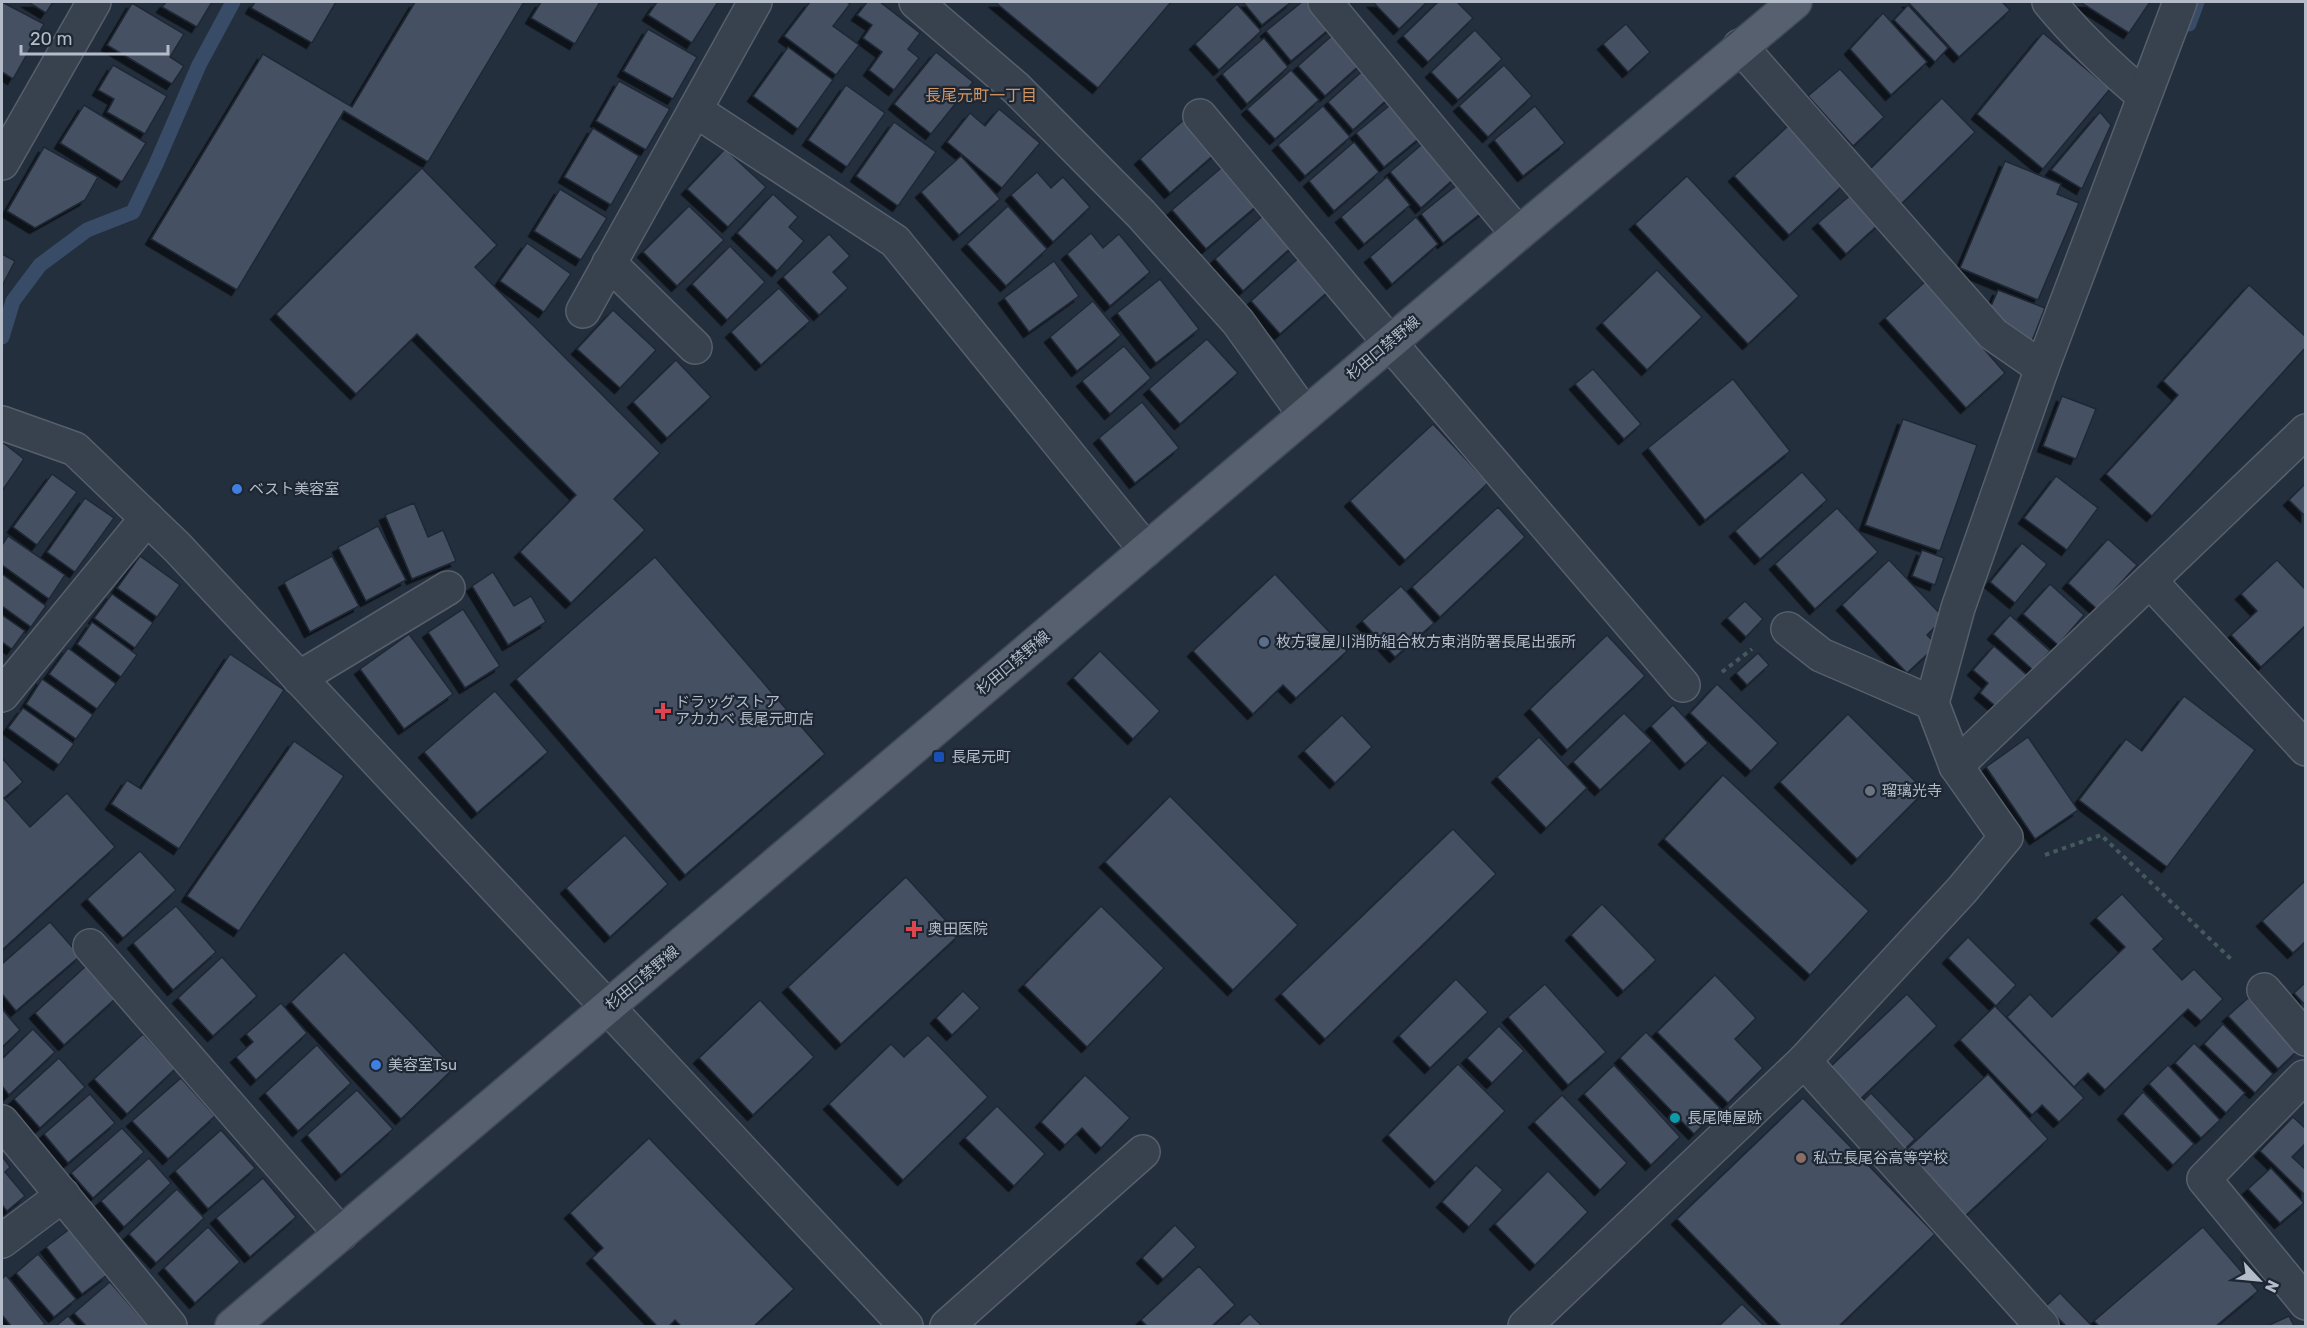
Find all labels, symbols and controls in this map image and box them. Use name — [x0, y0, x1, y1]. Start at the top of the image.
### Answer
scale bar — [21, 18, 168, 56]
text: 20 m — [30, 28, 72, 50]
district label: 長尾元町一丁目 — [925, 86, 1037, 105]
street label: 杉田口禁野線 — [1343, 312, 1423, 384]
place label: ベスト美容室 — [249, 480, 339, 498]
marker: ベスト美容室 — [230, 482, 244, 496]
street label: 杉田口禁野線 — [973, 627, 1053, 699]
place label: 枚方寝屋川消防組合枚方東消防署長尾出張所 — [1276, 633, 1576, 651]
marker: 枚方寝屋川消防組合枚方東消防署長尾出張所 — [1257, 635, 1271, 649]
place label: ドラッグストア アカカベ 長尾元町店 — [675, 693, 814, 728]
marker: ドラッグストア アカカベ 長尾元町店 — [656, 704, 670, 718]
place label: 長尾元町 — [951, 748, 1011, 766]
marker: 長尾元町 — [932, 750, 946, 764]
place label: 瑠璃光寺 — [1882, 782, 1942, 800]
marker: 瑠璃光寺 — [1863, 784, 1877, 798]
marker: 奥田医院 — [905, 920, 923, 938]
place label: 奥田医院 — [928, 920, 988, 938]
street label: 杉田口禁野線 — [602, 942, 682, 1014]
place label: 美容室Tsu — [388, 1056, 457, 1074]
marker: 美容室Tsu — [369, 1058, 383, 1072]
place label: 長尾陣屋跡 — [1687, 1109, 1762, 1127]
marker: 長尾陣屋跡 — [1668, 1111, 1682, 1125]
place label: 私立長尾谷高等学校 — [1813, 1149, 1948, 1167]
marker: 私立長尾谷高等学校 — [1794, 1151, 1808, 1165]
north arrow — [2229, 1250, 2289, 1310]
text: N — [2261, 1277, 2283, 1296]

